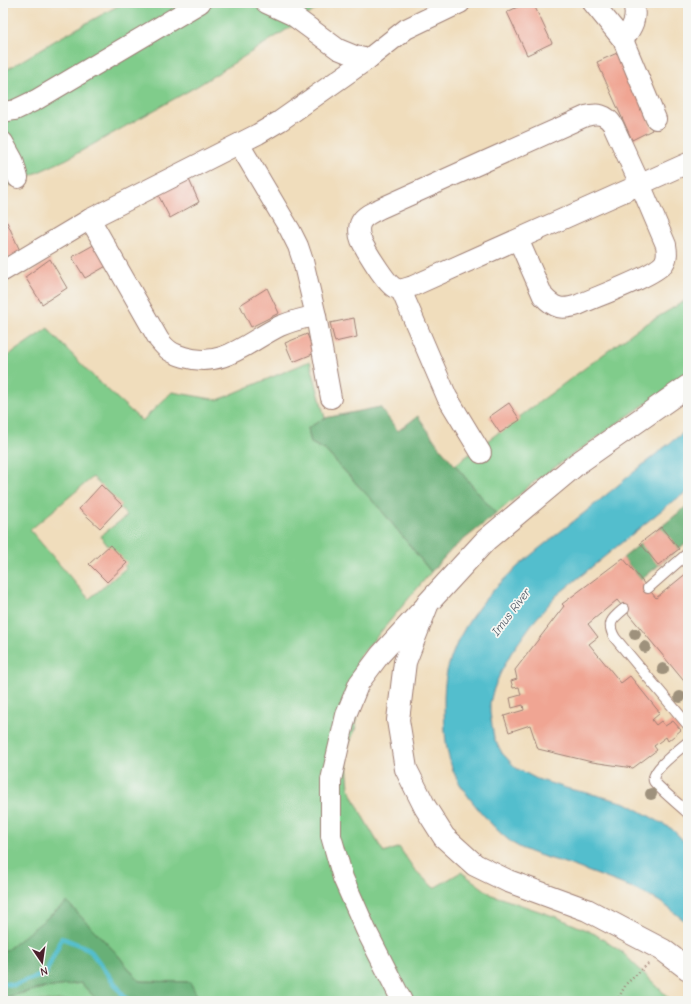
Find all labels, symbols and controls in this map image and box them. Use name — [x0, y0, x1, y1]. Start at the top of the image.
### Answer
water label: Imus River — [488, 585, 534, 639]
north arrow — [22, 942, 62, 982]
text: N — [39, 964, 49, 978]

